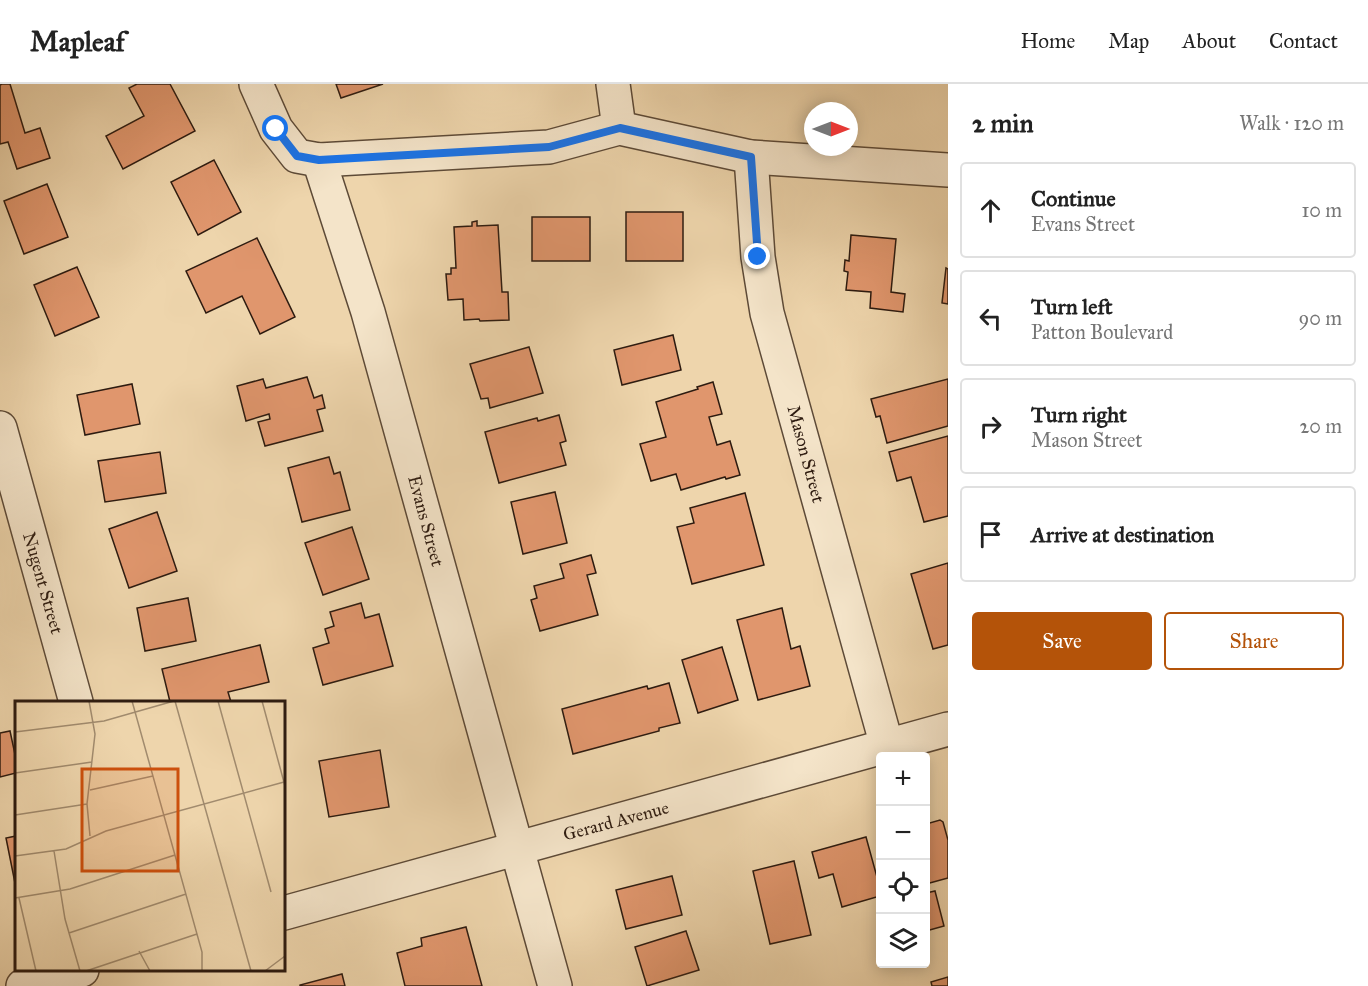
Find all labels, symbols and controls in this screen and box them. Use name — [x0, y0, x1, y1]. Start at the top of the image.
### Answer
text: Mapleaf — [30, 24, 125, 59]
text: Home — [1020, 28, 1075, 54]
text: Map — [1108, 28, 1149, 54]
text: About — [1182, 28, 1236, 54]
text: Contact — [1269, 28, 1338, 54]
north arrow — [804, 102, 858, 156]
text: 2 min — [972, 107, 1033, 139]
text: Walk · 120 m — [1239, 111, 1344, 135]
route start — [262, 115, 288, 141]
text: Continue — [1031, 185, 1116, 212]
icon: ahead — [974, 194, 1007, 227]
text: 10 m — [1301, 198, 1342, 222]
text: Evans Street — [1031, 212, 1135, 236]
route end — [744, 243, 770, 269]
text: Turn left — [1031, 293, 1113, 320]
icon: left — [974, 302, 1007, 335]
text: 90 m — [1299, 306, 1342, 330]
text: Patton Boulevard — [1031, 320, 1173, 344]
text: Turn right — [1031, 401, 1127, 428]
street label: Mason Street — [782, 403, 830, 506]
icon: right — [974, 410, 1007, 443]
text: 20 m — [1299, 414, 1342, 438]
text: Mason Street — [1031, 428, 1142, 452]
street label: Evans Street — [403, 473, 449, 570]
icon: arrive — [974, 518, 1007, 551]
text: Arrive at destination — [1031, 521, 1214, 548]
street label: Nugent Street — [17, 529, 68, 637]
button: Save — [972, 612, 1152, 670]
button: Share — [1164, 612, 1344, 670]
inset map — [15, 701, 285, 971]
map controls — [876, 752, 930, 968]
button: + — [876, 752, 930, 806]
street label: Gerard Avenue — [561, 796, 671, 846]
button: − — [876, 806, 930, 860]
button: locate — [876, 860, 930, 914]
button: layers — [876, 914, 930, 968]

